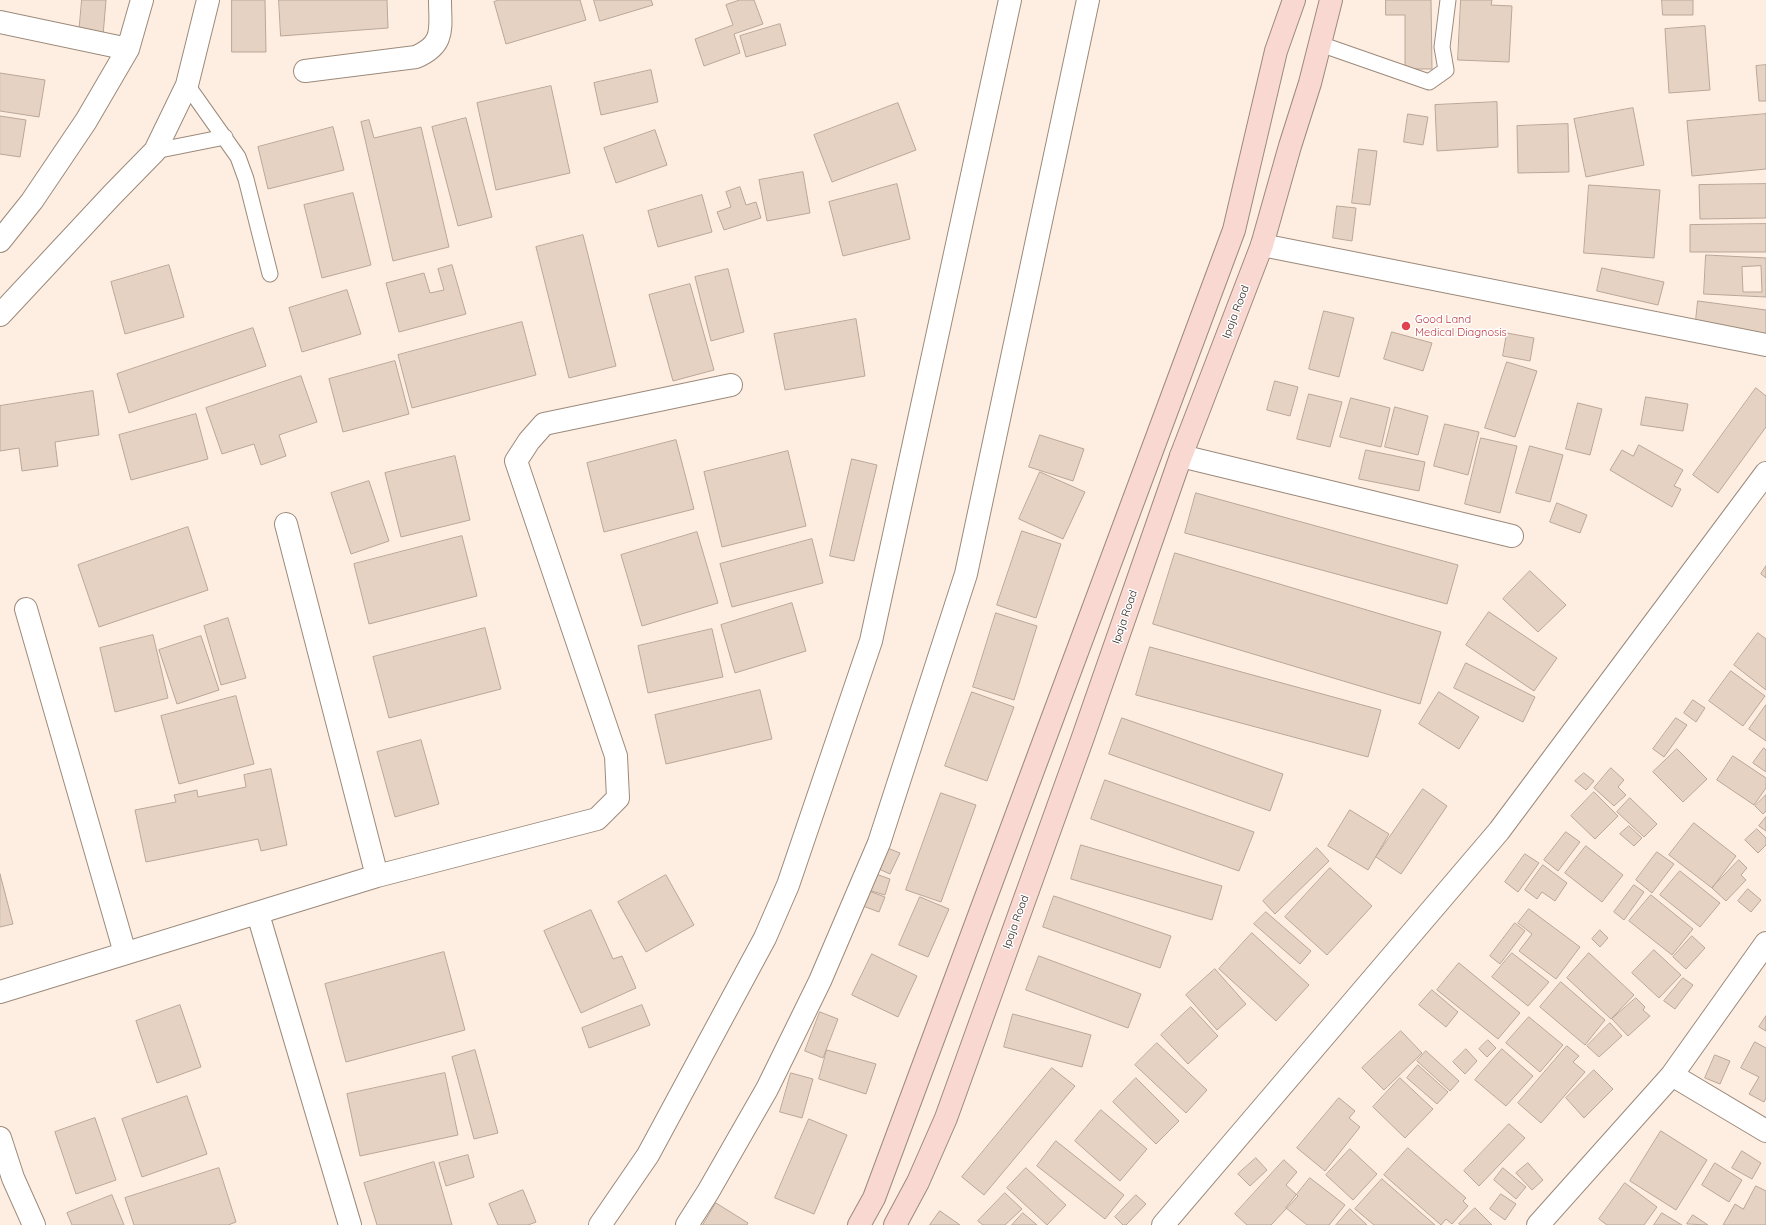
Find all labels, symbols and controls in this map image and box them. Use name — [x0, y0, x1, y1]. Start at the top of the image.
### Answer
street label: Ipaja Road — [1220, 283, 1252, 341]
place label: Good Land Medical Diagnosis — [1415, 313, 1507, 339]
marker: Good Land Medical Diagnosis — [1400, 320, 1412, 332]
street label: Ipaja Road — [1110, 588, 1140, 646]
street label: Ipaja Road — [1000, 893, 1032, 951]

